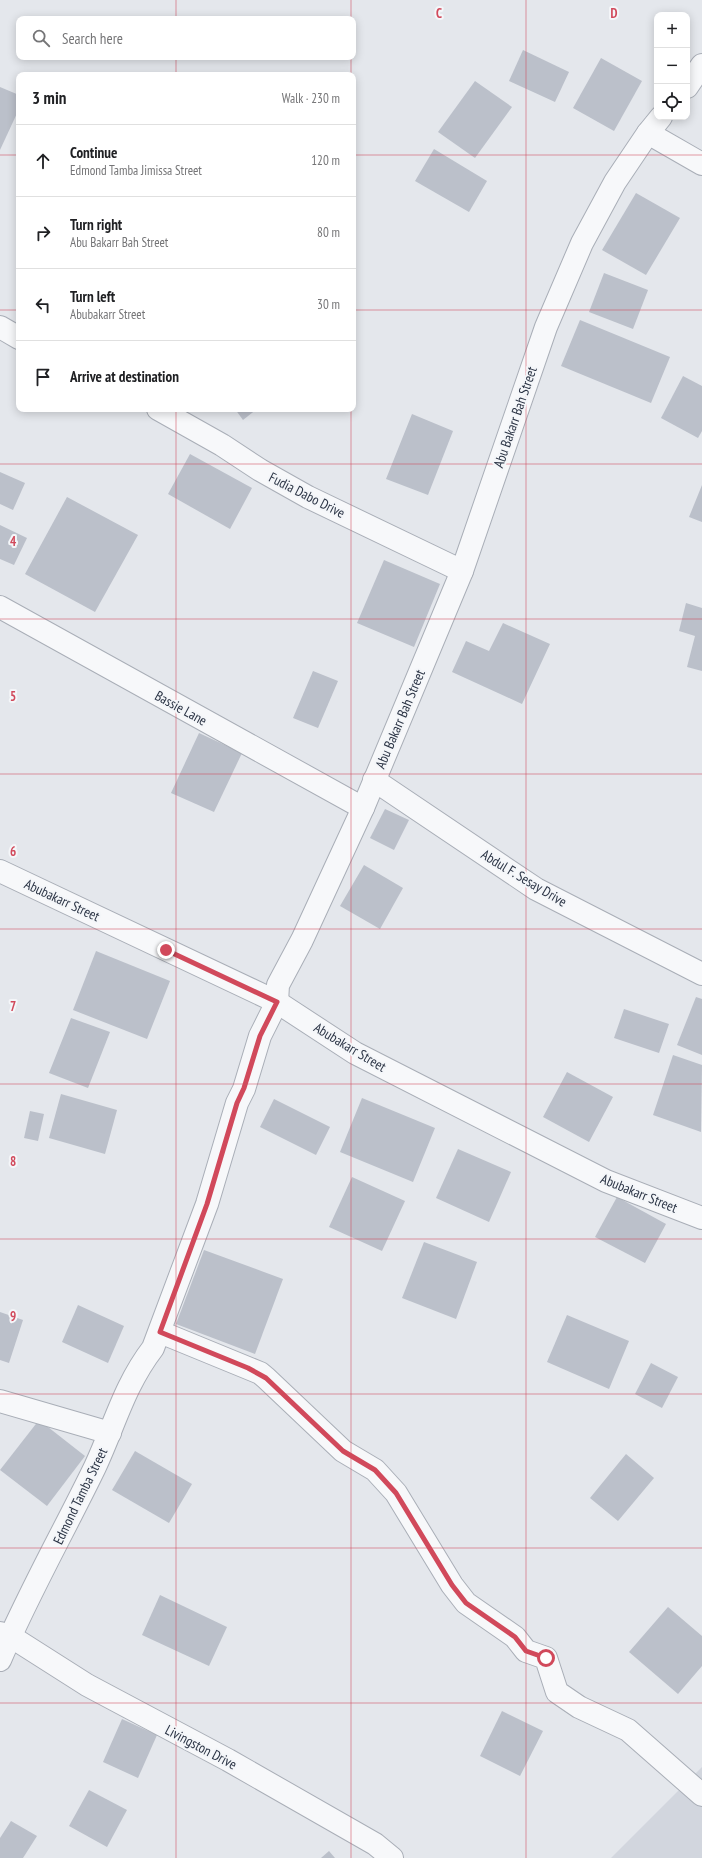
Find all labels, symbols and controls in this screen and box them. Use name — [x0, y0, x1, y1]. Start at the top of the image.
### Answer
text: C — [436, 5, 442, 22]
text: D — [611, 5, 618, 22]
map controls — [654, 12, 690, 120]
button: + — [654, 12, 690, 48]
search box — [16, 16, 356, 60]
icon: search — [30, 27, 52, 49]
text: Search here — [62, 29, 123, 48]
button: − — [654, 48, 690, 84]
button: locate — [654, 84, 690, 120]
text: 3 min — [32, 87, 66, 109]
text: Walk · 230 m — [282, 90, 340, 107]
text: Continue — [70, 143, 117, 162]
icon: ahead — [32, 150, 54, 172]
text: 120 m — [311, 152, 340, 169]
text: Edmond Tamba Jimissa Street — [70, 162, 202, 179]
text: Turn right — [70, 215, 122, 234]
icon: right — [32, 222, 54, 244]
text: 80 m — [317, 224, 340, 241]
text: Abu Bakarr Bah Street — [70, 234, 168, 251]
text: Turn left — [70, 287, 115, 306]
icon: left — [32, 294, 54, 316]
text: 30 m — [317, 296, 340, 313]
text: Abubakarr Street — [70, 306, 145, 323]
street label: Abu Bakarr Bah Street — [489, 364, 541, 470]
icon: arrive — [32, 366, 54, 388]
text: Arrive at destination — [70, 367, 179, 386]
street label: Fudia Dabo Drive — [266, 468, 348, 522]
text: 4 — [10, 533, 17, 550]
street label: Abu Bakarr Bah Street — [371, 667, 429, 771]
street label: Bassie Lane — [152, 686, 210, 730]
text: 5 — [10, 688, 16, 705]
text: 6 — [10, 843, 16, 860]
street label: Abdul F. Sesay Drive — [478, 845, 570, 911]
street label: Abubakarr Street — [21, 875, 103, 925]
route end — [157, 941, 175, 959]
text: 7 — [10, 998, 16, 1015]
street label: Abubakarr Street — [311, 1018, 390, 1076]
text: 8 — [10, 1153, 16, 1170]
street label: Abubakarr Street — [598, 1169, 680, 1217]
text: 9 — [10, 1308, 16, 1325]
street label: Edmond Tamba Street — [49, 1445, 111, 1547]
route start — [537, 1649, 555, 1667]
street label: Livingston Drive — [162, 1721, 240, 1773]

